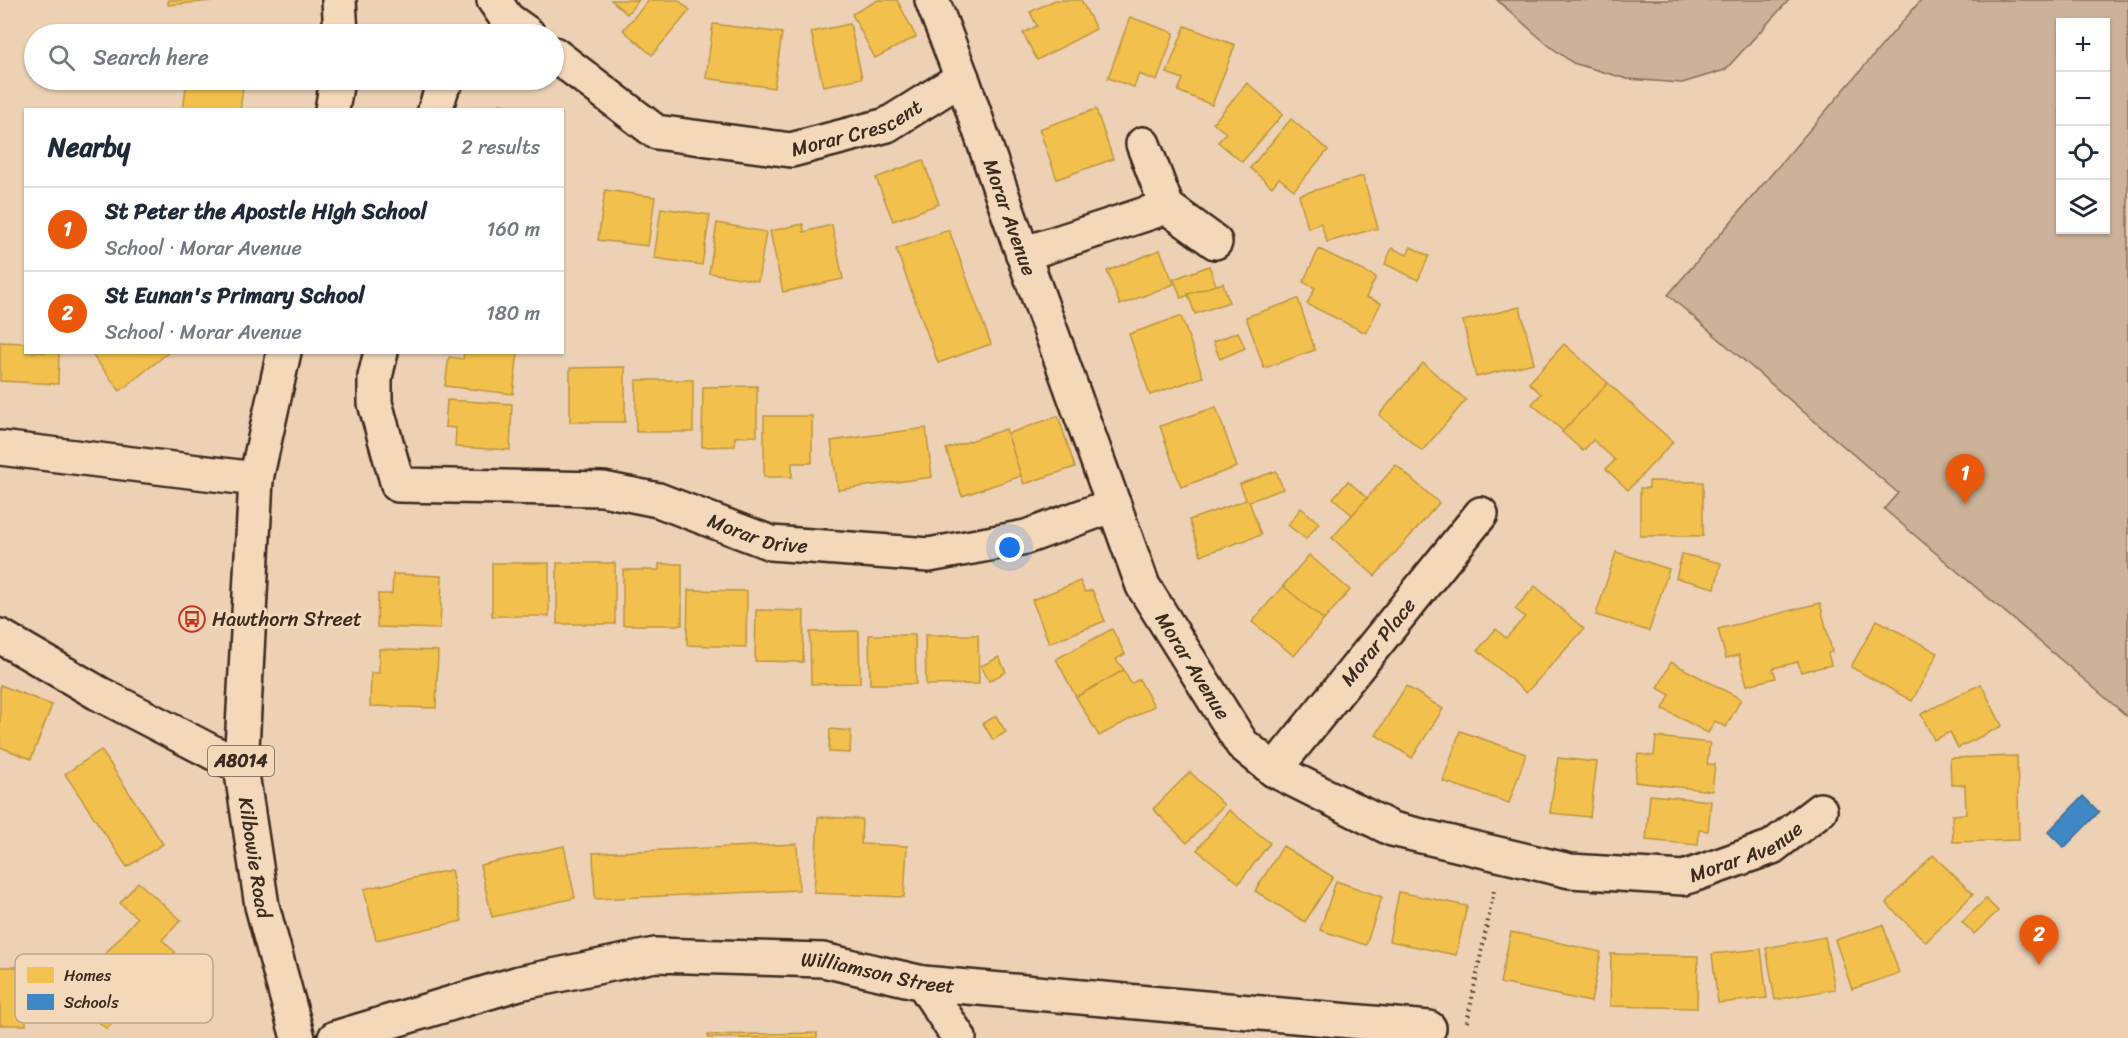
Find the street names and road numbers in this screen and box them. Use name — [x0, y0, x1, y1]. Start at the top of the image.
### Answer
street label: Morar Crescent — [787, 89, 930, 167]
street label: Morar Avenue — [973, 154, 1047, 281]
street label: Morar Drive — [702, 503, 809, 563]
street label: Morar Place — [1331, 590, 1425, 694]
street label: Morar Avenue — [1146, 605, 1240, 727]
road number: A8014 — [208, 746, 274, 776]
street label: Kilbowie Road — [228, 795, 282, 924]
street label: Morar Avenue — [1684, 812, 1811, 892]
street label: Williamson Street — [800, 942, 956, 1003]

